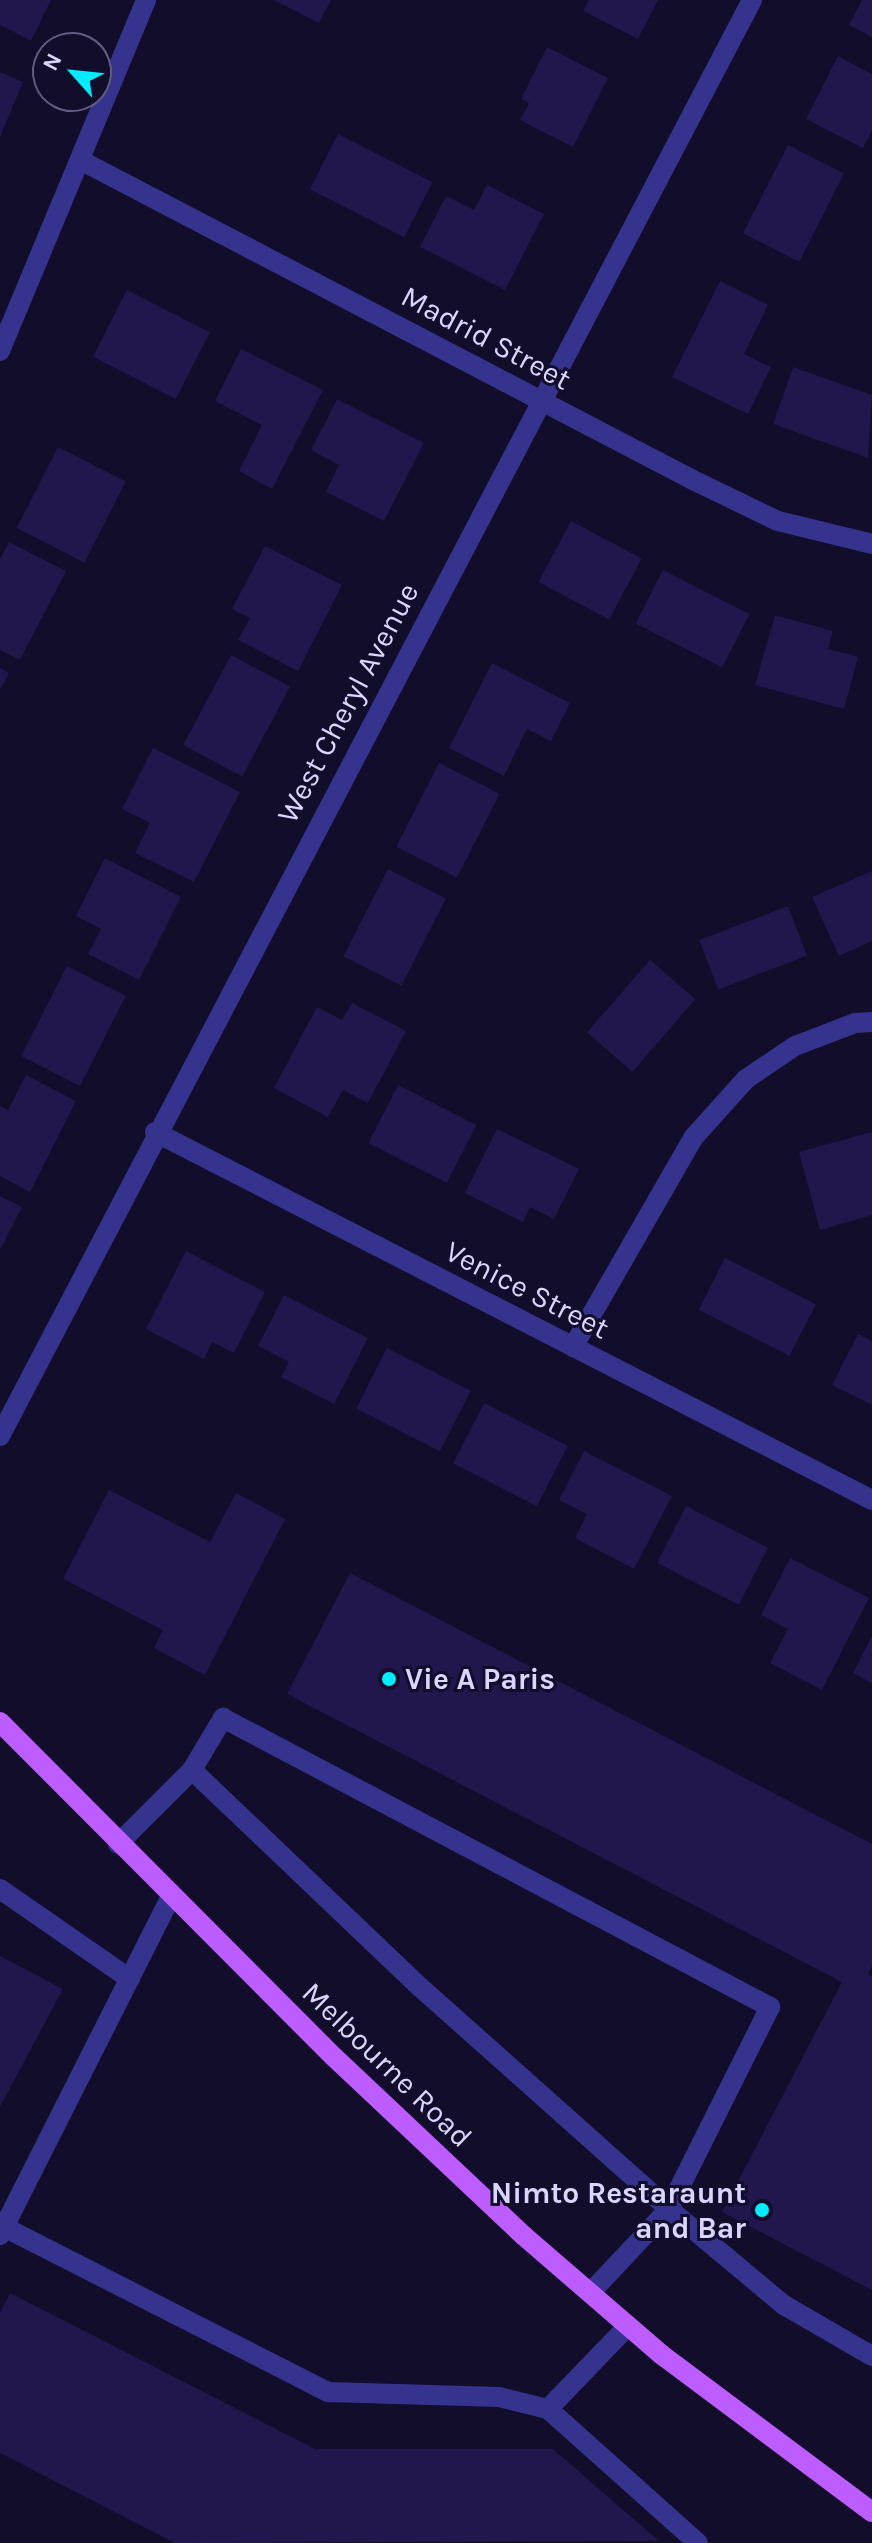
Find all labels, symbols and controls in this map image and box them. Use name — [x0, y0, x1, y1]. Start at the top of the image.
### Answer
north arrow — [32, 32, 112, 112]
text: N — [37, 49, 68, 75]
street label: Madrid Street — [395, 278, 577, 398]
street label: West Cheryl Avenue — [270, 577, 426, 829]
street label: Venice Street — [439, 1233, 615, 1347]
place label: Vie A Paris — [405, 1661, 555, 1697]
marker: Vie A Paris — [380, 1670, 398, 1688]
street label: Melbourne Road — [295, 1975, 479, 2155]
place label: Nimto Restaraunt and Bar — [491, 2175, 746, 2246]
marker: Nimto Restaraunt and Bar — [753, 2201, 771, 2219]

